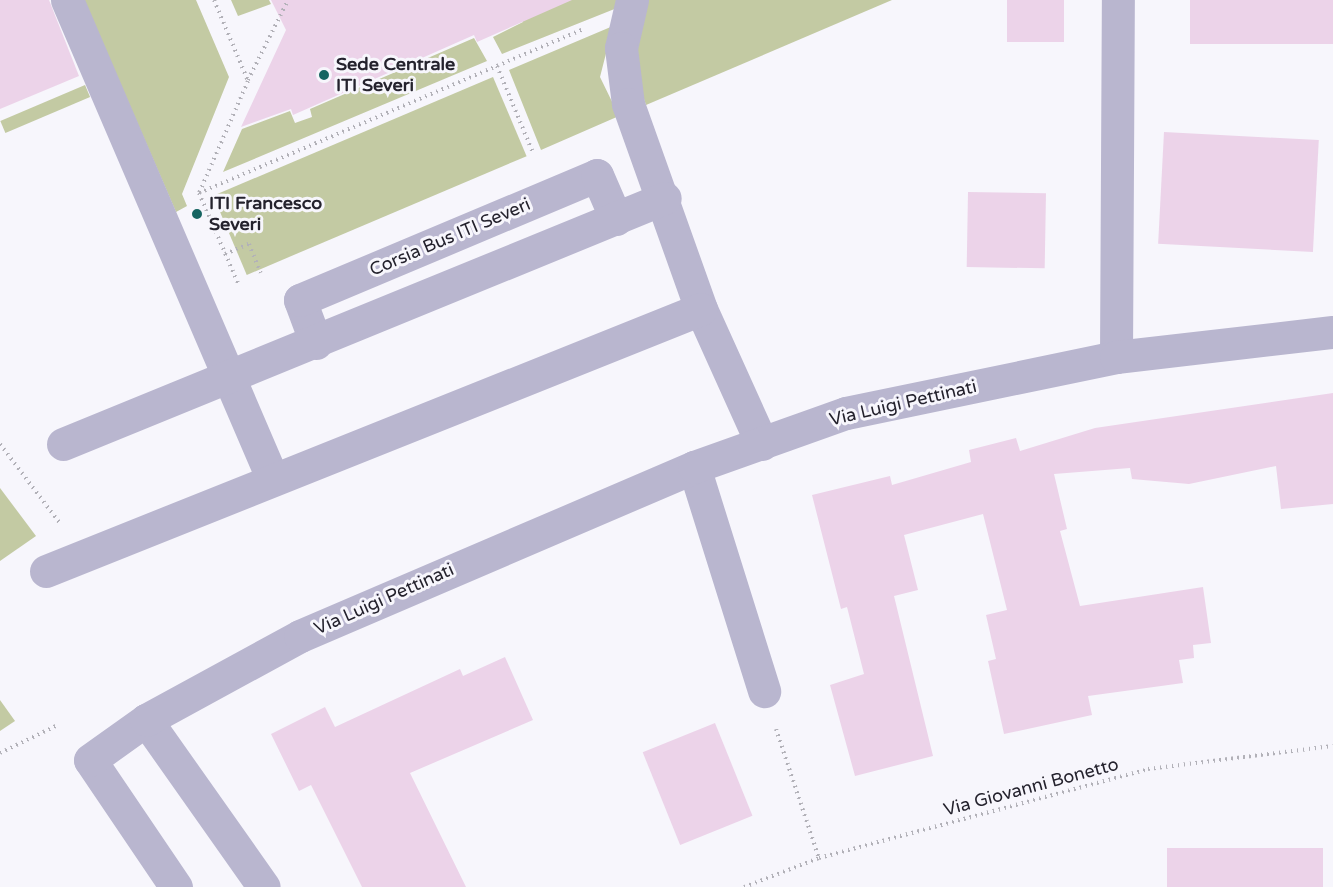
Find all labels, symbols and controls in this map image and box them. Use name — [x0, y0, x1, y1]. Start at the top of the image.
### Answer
place label: Sede Centrale ITI Severi — [336, 54, 455, 97]
marker: Sede Centrale ITI Severi — [317, 68, 331, 82]
place label: ITI Francesco Severi — [209, 193, 322, 236]
street label: Corsia Bus ITI Severi — [366, 193, 534, 281]
marker: ITI Francesco Severi — [190, 207, 204, 221]
street label: Via Luigi Pettinati — [827, 376, 979, 430]
street label: Via Luigi Pettinati — [311, 559, 457, 639]
street label: Via Giovanni Bonetto — [941, 753, 1121, 821]

